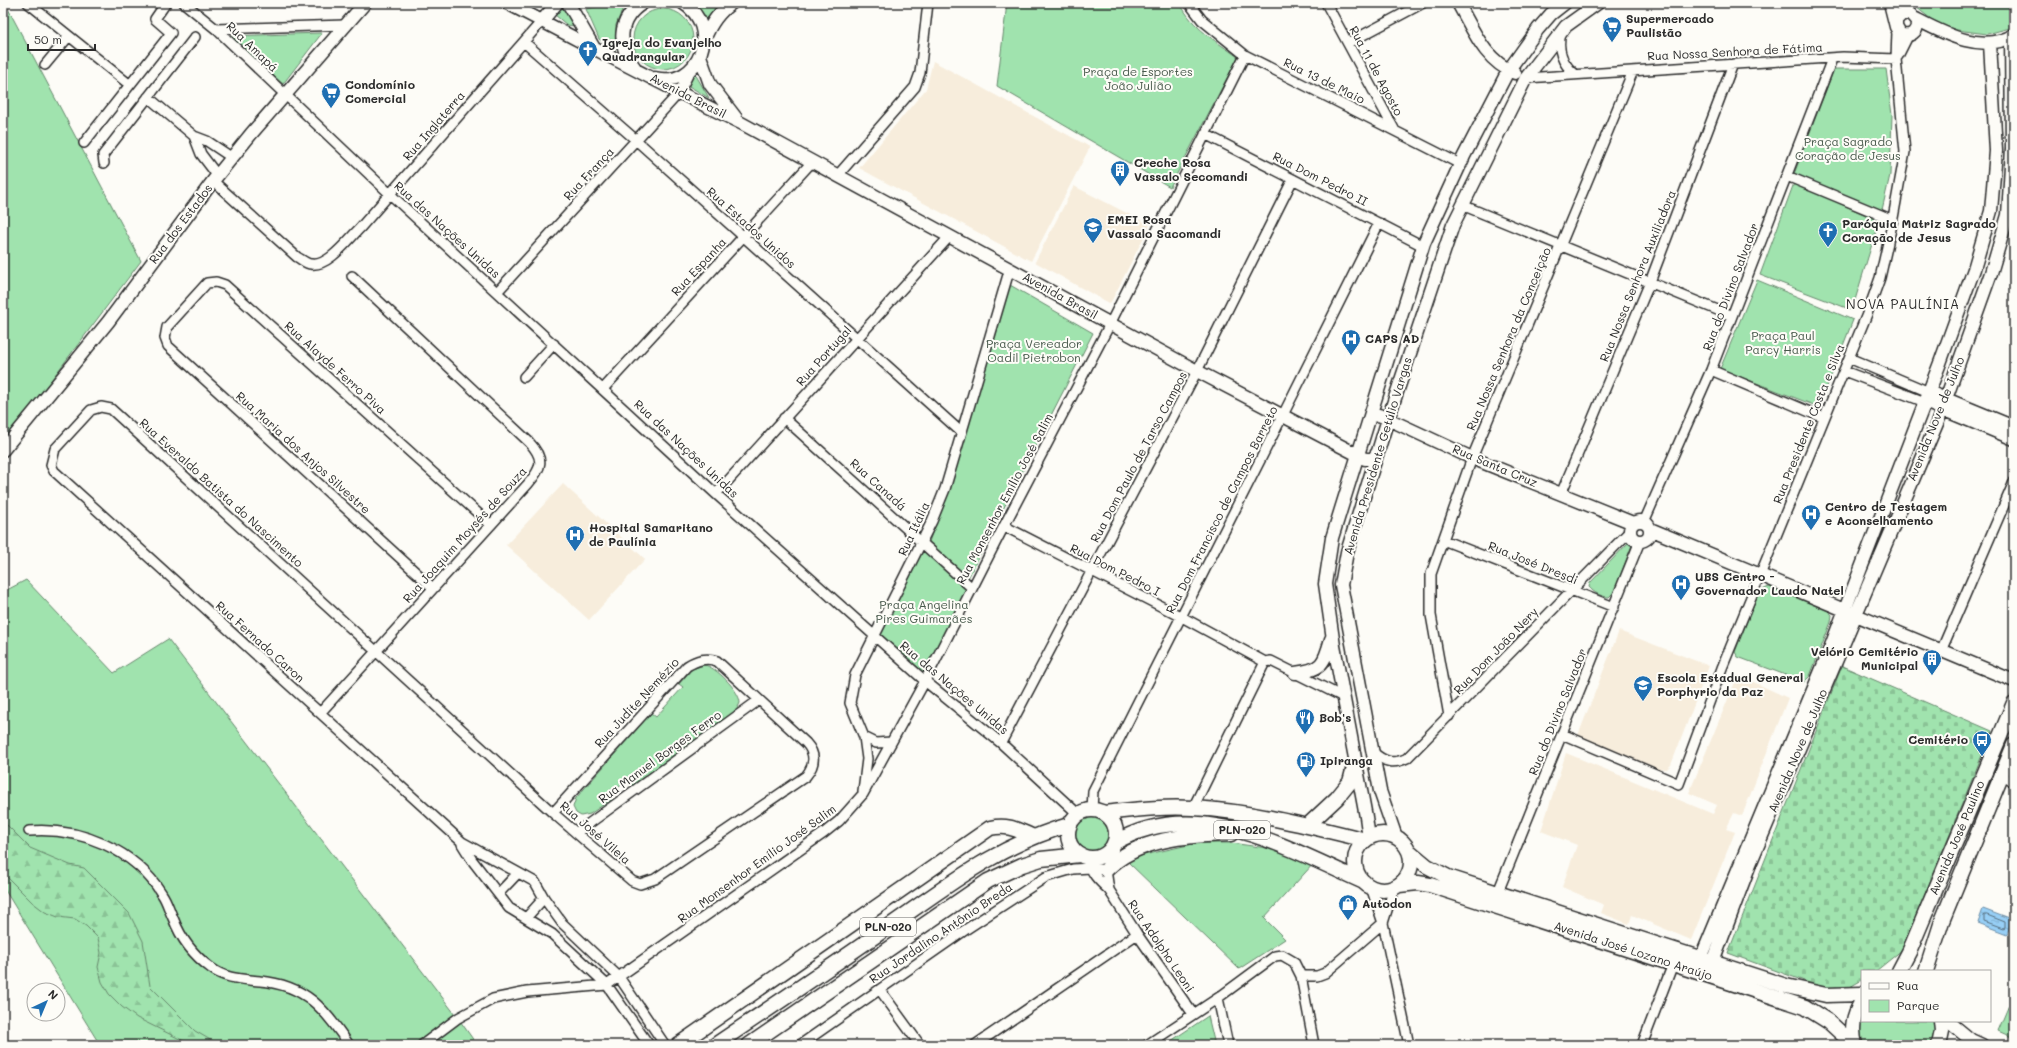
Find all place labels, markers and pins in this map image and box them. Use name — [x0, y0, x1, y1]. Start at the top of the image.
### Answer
place label: Supermercado Paulistão — [1626, 10, 1714, 40]
supermarket icon: Supermercado Paulistão — [1601, 15, 1623, 43]
place label: Igreja do Evanjelho Quadrangular — [602, 34, 722, 64]
church icon: Igreja do Evanjelho Quadrangular — [577, 39, 599, 67]
place label: Condomínio Comercial — [345, 76, 415, 106]
supermarket icon: Condomínio Comercial — [320, 81, 342, 109]
place label: Creche Rosa Vassalo Secomandi — [1134, 154, 1248, 184]
building icon: Creche Rosa Vassalo Secomandi — [1109, 159, 1131, 187]
place label: EMEI Rosa Vassalo Sacomandi — [1107, 211, 1221, 241]
place label: Paróquia Matriz Sagrado Coração de Jesus — [1842, 215, 1996, 245]
school or university icon: EMEI Rosa Vassalo Sacomandi — [1082, 216, 1104, 244]
church icon: Paróquia Matriz Sagrado Coração de Jesus — [1817, 220, 1839, 248]
hospital icon: CAPS AD — [1340, 328, 1362, 356]
place label: CAPS AD — [1365, 330, 1419, 346]
place label: Centro de Testagem e Aconselhamento — [1825, 498, 1947, 528]
hospital icon: Centro de Testagem e Aconselhamento — [1800, 503, 1822, 531]
place label: Hospital Samaritano de Paulínia — [589, 519, 713, 549]
hospital icon: Hospital Samaritano de Paulínia — [564, 524, 586, 552]
place label: UBS Centro - Governador Laudo Natel — [1695, 568, 1844, 598]
hospital icon: UBS Centro - Governador Laudo Natel — [1670, 573, 1692, 601]
place label: Velório Cemitério Municipal — [1811, 643, 1918, 673]
building icon: Velório Cemitério Municipal — [1921, 648, 1943, 676]
place label: Escola Estadual General Porphyrio da Paz — [1657, 669, 1803, 699]
school or university icon: Escola Estadual General Porphyrio da Paz — [1632, 674, 1654, 702]
restaurant icon: Bob's — [1294, 707, 1316, 735]
place label: Bob's — [1319, 709, 1351, 725]
bus stop icon: Cemitério — [1971, 729, 1993, 757]
place label: Cemitério — [1908, 731, 1968, 747]
fuel station icon: Ipiranga — [1295, 750, 1317, 778]
place label: Ipiranga — [1320, 752, 1373, 768]
shop icon: Autodon — [1337, 893, 1359, 921]
place label: Autodon — [1362, 895, 1412, 911]

